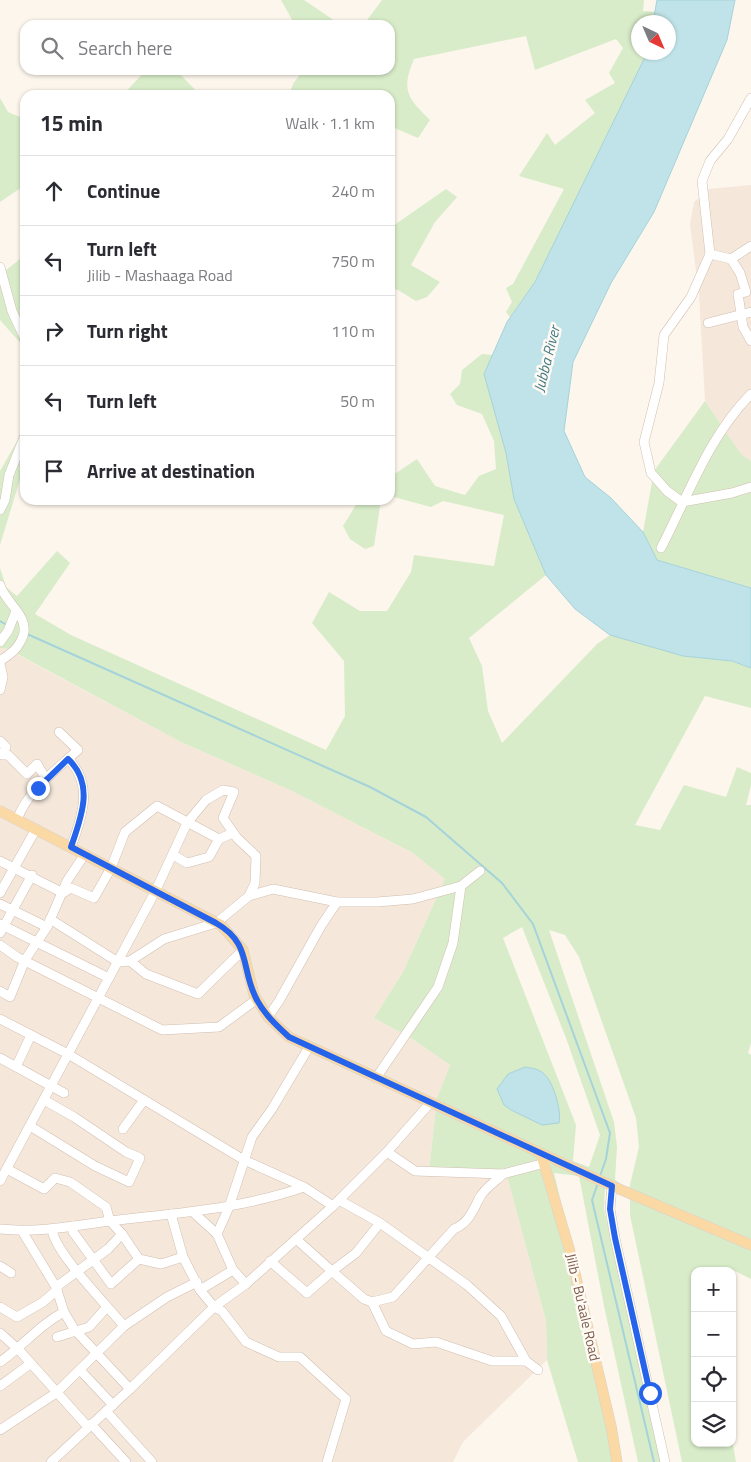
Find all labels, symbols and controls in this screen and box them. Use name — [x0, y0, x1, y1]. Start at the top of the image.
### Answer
north arrow — [631, 15, 676, 60]
search box — [20, 20, 395, 75]
text: Search here — [78, 33, 172, 62]
icon: search — [38, 34, 66, 62]
text: 15 min — [40, 107, 103, 139]
text: Walk · 1.1 km — [285, 111, 375, 135]
text: Continue — [87, 176, 160, 205]
icon: ahead — [40, 177, 68, 205]
text: 240 m — [331, 179, 375, 203]
text: Turn left — [87, 234, 157, 263]
icon: left — [40, 247, 68, 275]
text: 750 m — [331, 249, 375, 273]
text: Jilib - Mashaaga Road — [87, 263, 233, 287]
text: Turn right — [87, 316, 168, 345]
icon: right — [40, 317, 68, 345]
text: 110 m — [331, 319, 375, 343]
water label: Jubba River — [527, 321, 566, 394]
text: Turn left — [87, 386, 157, 415]
icon: left — [40, 387, 68, 415]
text: 50 m — [340, 389, 375, 413]
text: Arrive at destination — [87, 456, 255, 485]
icon: arrive — [40, 457, 68, 485]
route end — [27, 777, 50, 800]
street label: Jilib - Bu'aale Road — [561, 1251, 606, 1363]
map controls — [691, 1267, 736, 1447]
button: + — [691, 1267, 736, 1312]
button: − — [691, 1312, 736, 1357]
button: locate — [691, 1357, 736, 1402]
route start — [639, 1382, 662, 1405]
button: layers — [691, 1402, 736, 1447]

